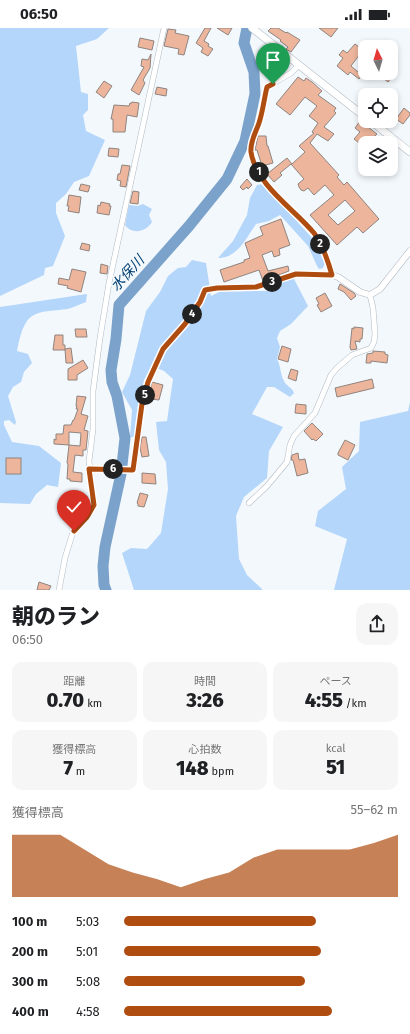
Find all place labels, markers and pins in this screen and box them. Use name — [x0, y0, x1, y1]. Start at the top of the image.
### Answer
pin — [256, 43, 290, 84]
pin: 1 — [249, 162, 269, 182]
pin: 2 — [310, 234, 330, 254]
pin: 3 — [262, 272, 282, 292]
pin: 4 — [182, 304, 202, 324]
pin: 5 — [135, 385, 155, 405]
pin: 6 — [103, 459, 123, 479]
pin — [57, 490, 91, 531]

